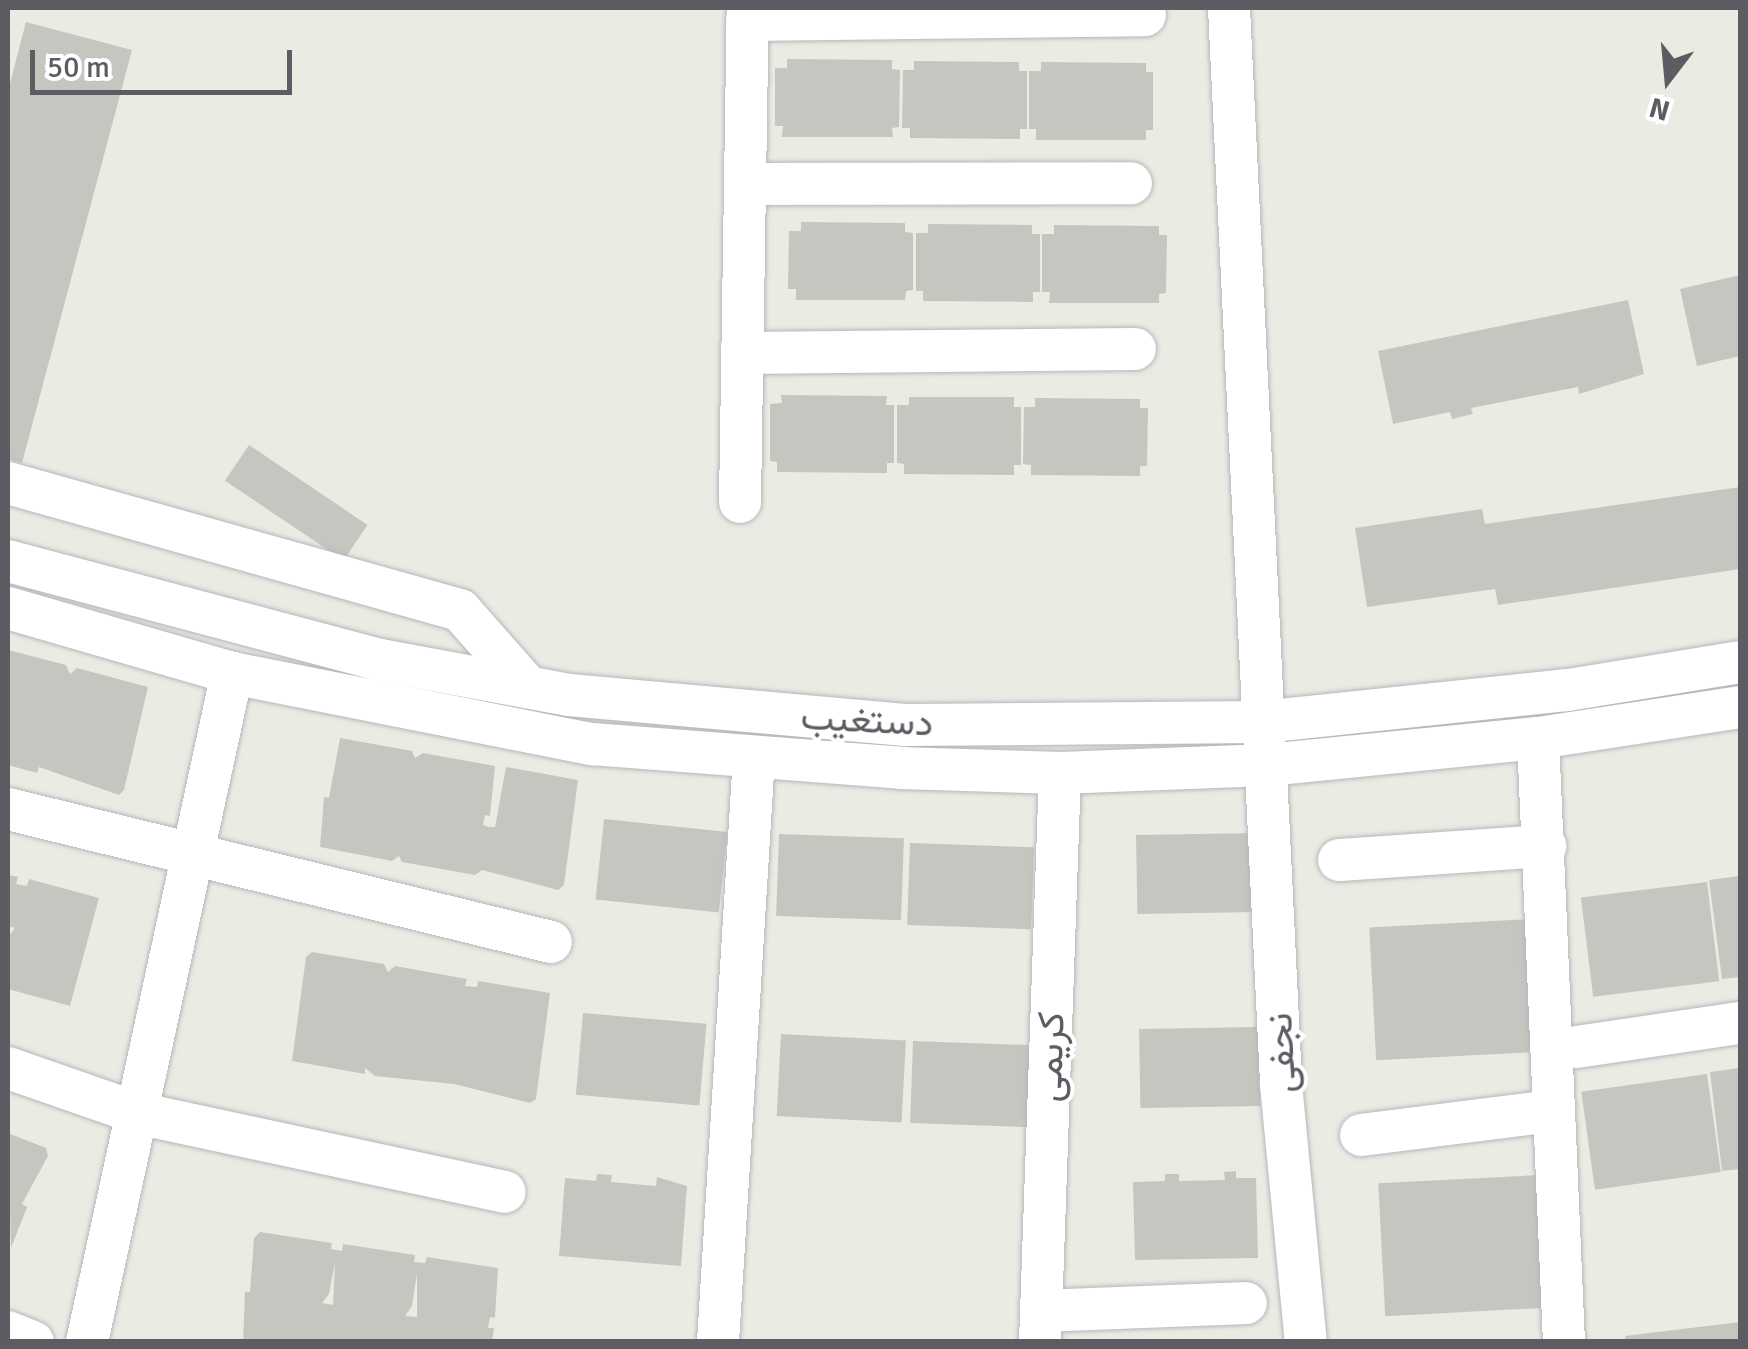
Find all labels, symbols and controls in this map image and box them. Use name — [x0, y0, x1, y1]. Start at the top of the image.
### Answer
scale bar — [35, 30, 298, 92]
north arrow — [1618, 30, 1718, 130]
text: 50 m — [47, 49, 110, 86]
text: N — [1646, 90, 1674, 128]
street label: دستغیب — [800, 694, 934, 746]
street label: کریمی — [1026, 1011, 1074, 1103]
street label: نجفی — [1256, 1012, 1306, 1094]

